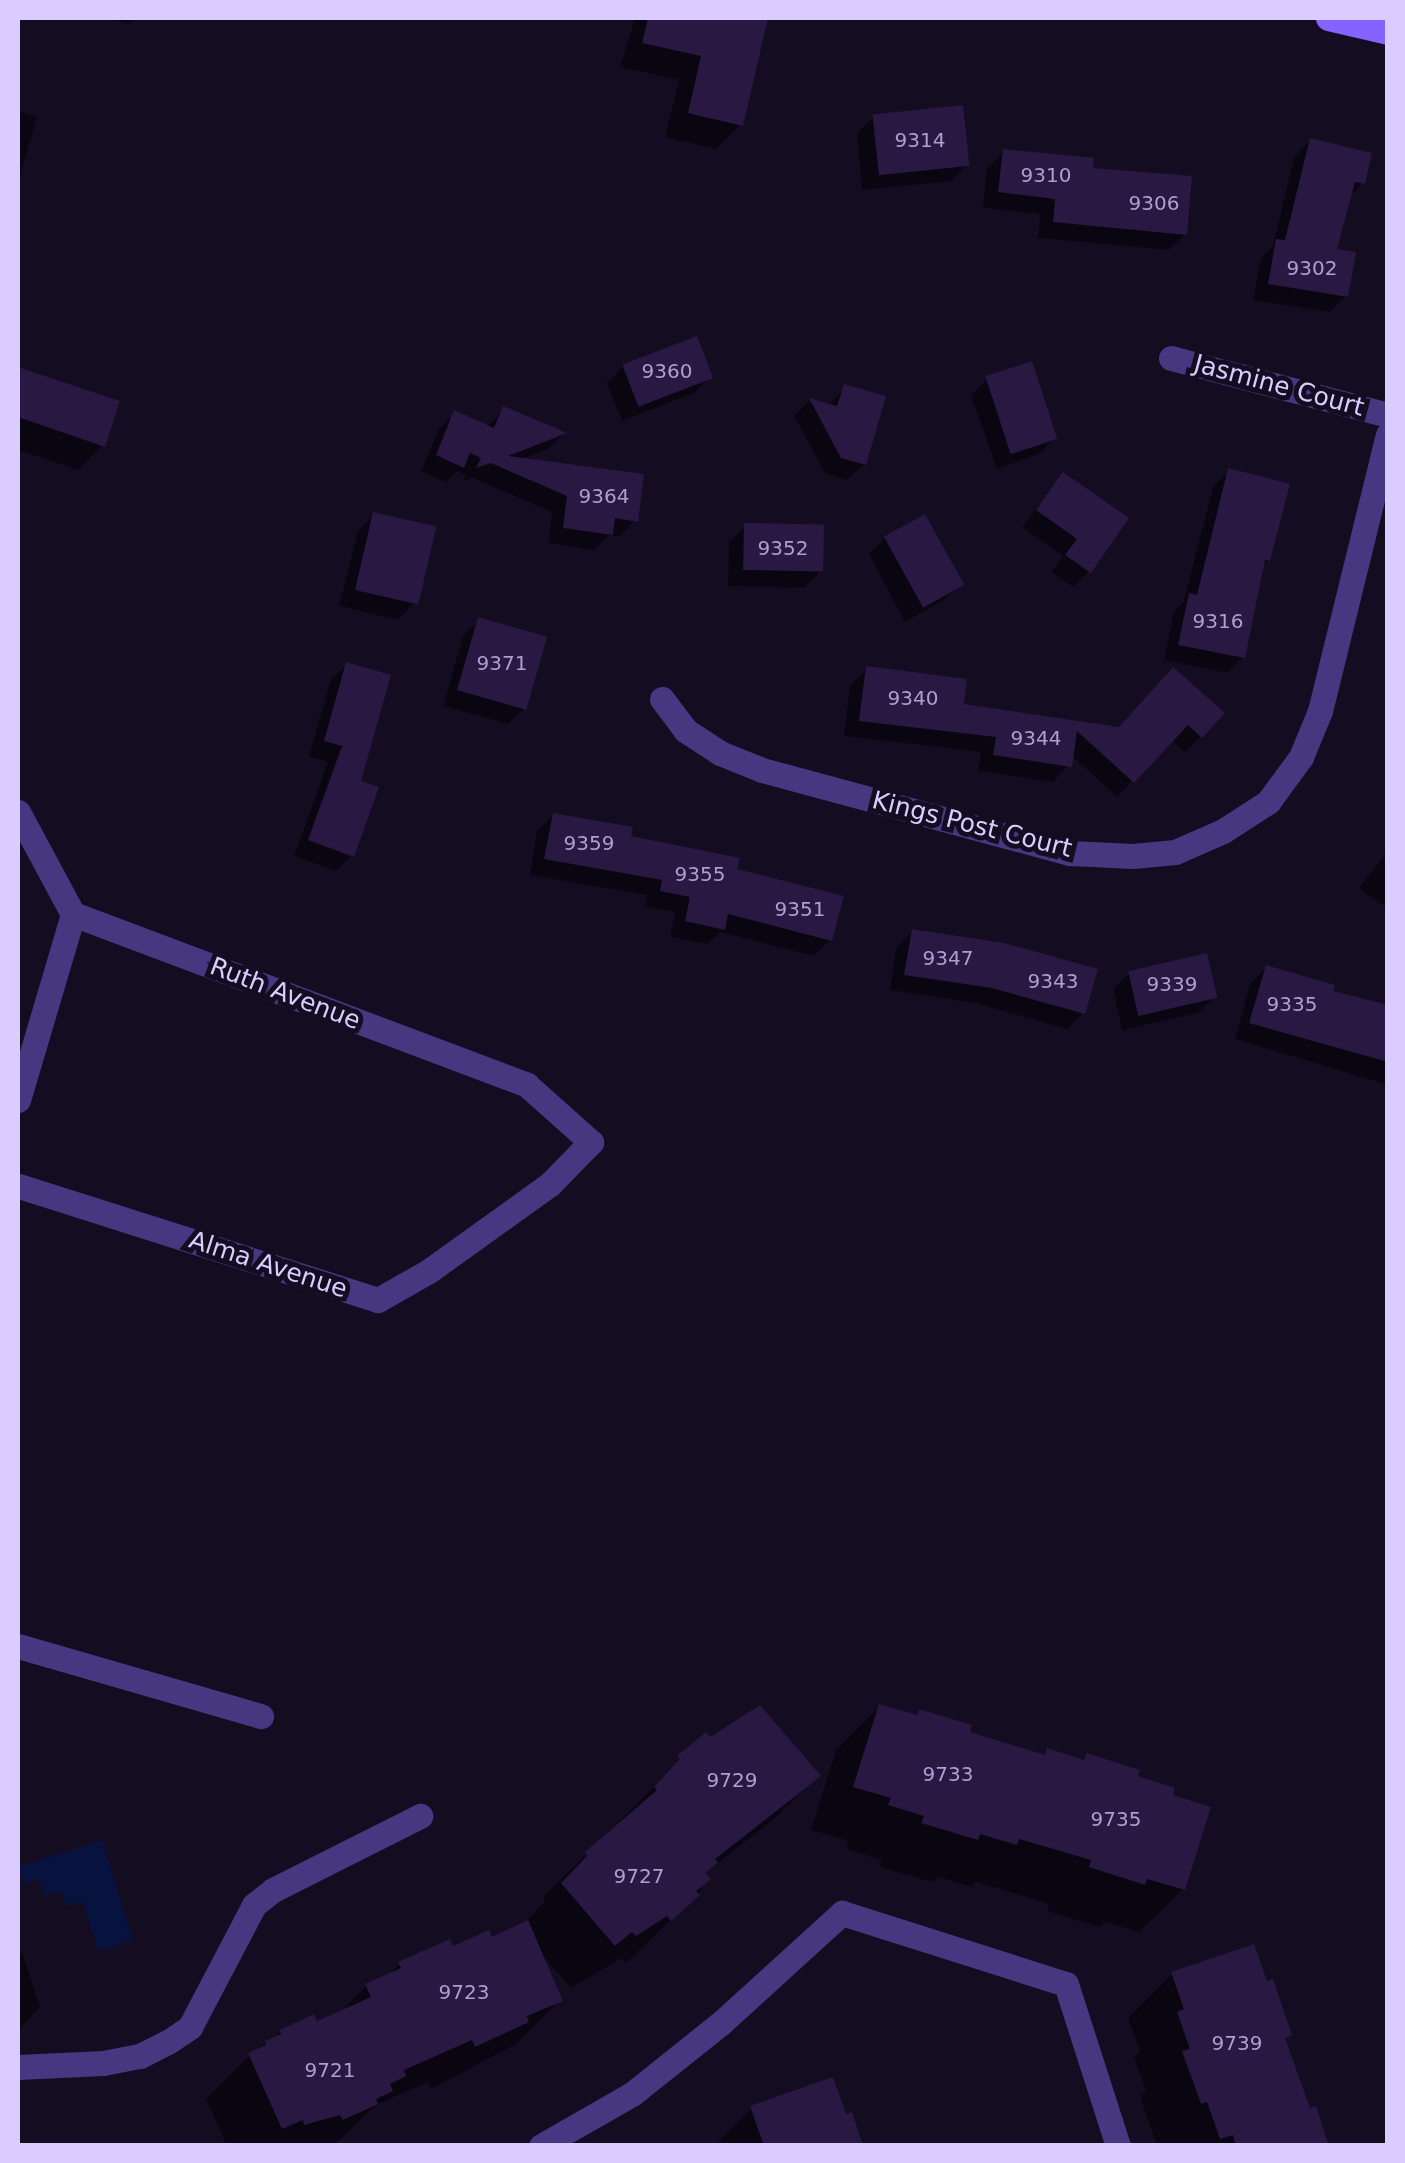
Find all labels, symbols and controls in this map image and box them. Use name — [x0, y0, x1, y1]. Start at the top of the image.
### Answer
house number: 9314 — [895, 128, 945, 152]
house number: 9310 — [1021, 163, 1071, 187]
house number: 9306 — [1129, 191, 1179, 215]
house number: 9302 — [1287, 256, 1337, 280]
street label: Jasmine Court — [1191, 349, 1367, 423]
house number: 9360 — [642, 359, 692, 383]
house number: 9364 — [579, 484, 629, 508]
house number: 9352 — [758, 536, 808, 560]
house number: 9316 — [1193, 609, 1243, 633]
house number: 9371 — [477, 651, 527, 675]
house number: 9340 — [888, 686, 938, 710]
house number: 9344 — [1011, 726, 1061, 750]
street label: Kings Post Court — [869, 786, 1075, 864]
house number: 9359 — [564, 831, 614, 855]
house number: 9355 — [675, 862, 725, 886]
house number: 9351 — [775, 897, 825, 921]
house number: 9347 — [923, 946, 973, 970]
street label: Ruth Avenue — [206, 952, 364, 1036]
house number: 9343 — [1028, 969, 1078, 993]
house number: 9339 — [1147, 972, 1197, 996]
house number: 9335 — [1267, 992, 1317, 1016]
street label: Alma Avenue — [185, 1225, 351, 1305]
house number: 9733 — [923, 1762, 973, 1786]
house number: 9729 — [707, 1768, 757, 1792]
house number: 9735 — [1091, 1807, 1141, 1831]
house number: 9727 — [614, 1864, 664, 1888]
house number: 9723 — [439, 1980, 489, 2004]
house number: 9739 — [1212, 2031, 1262, 2055]
house number: 9721 — [305, 2058, 355, 2082]

